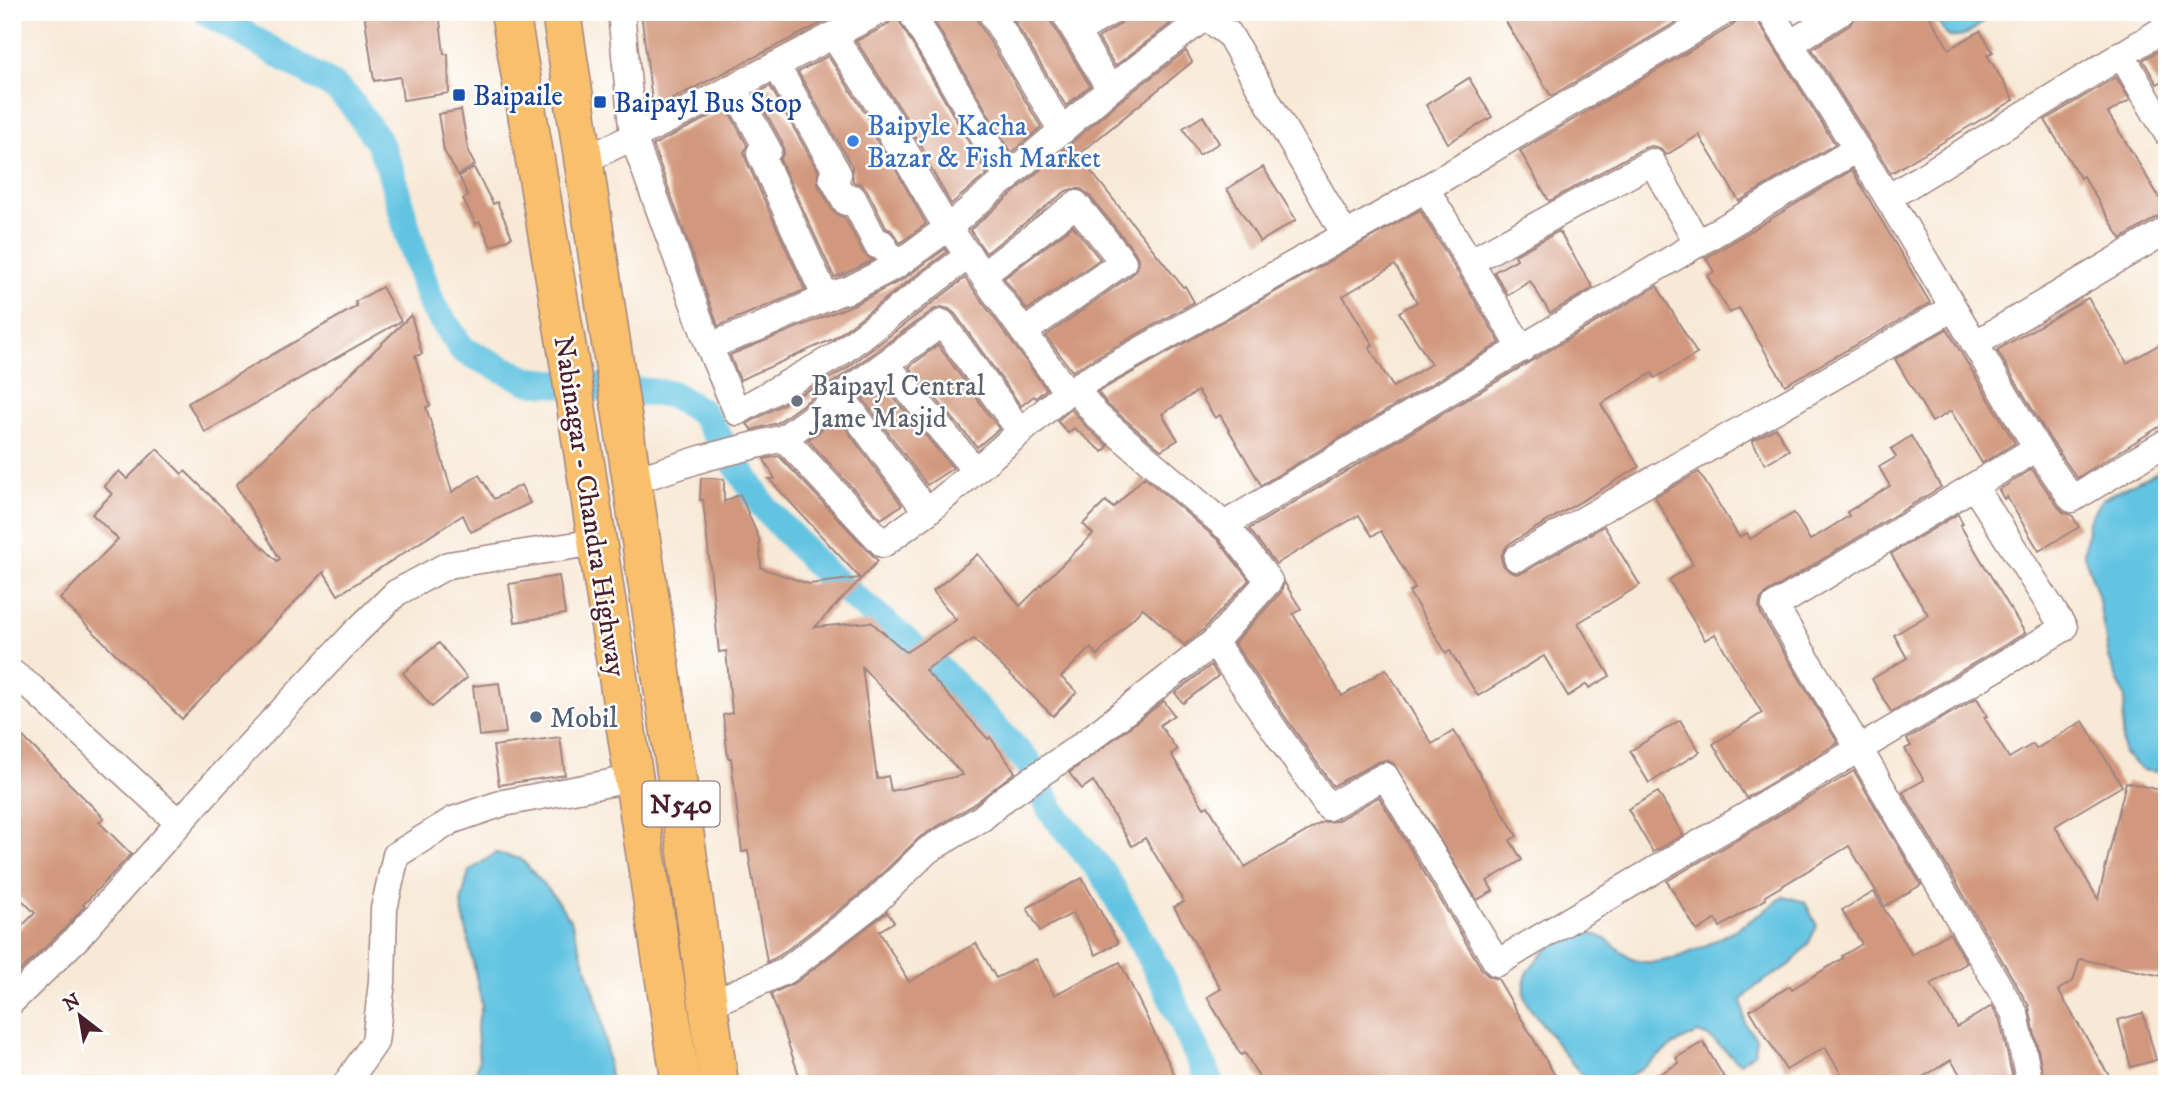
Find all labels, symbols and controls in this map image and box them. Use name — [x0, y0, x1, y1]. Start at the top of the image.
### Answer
place label: Baipaile — [473, 79, 563, 114]
place label: Baipayl Bus Stop — [614, 86, 802, 121]
marker: Baipaile — [451, 87, 467, 103]
marker: Baipayl Bus Stop — [592, 94, 608, 110]
place label: Baipyle Kacha Bazar & Fish Market — [867, 109, 1101, 176]
marker: Baipyle Kacha Bazar & Fish Market — [845, 133, 861, 149]
street label: Nabinagar - Chandra Highway — [545, 334, 634, 680]
place label: Baipayl Central Jame Masjid — [808, 369, 986, 436]
marker: Baipayl Central Jame Masjid — [789, 393, 805, 409]
place label: Mobil — [550, 701, 618, 736]
marker: Mobil — [528, 709, 544, 725]
road number: N540 — [642, 782, 720, 826]
north arrow — [46, 981, 116, 1050]
text: N — [59, 989, 85, 1017]

